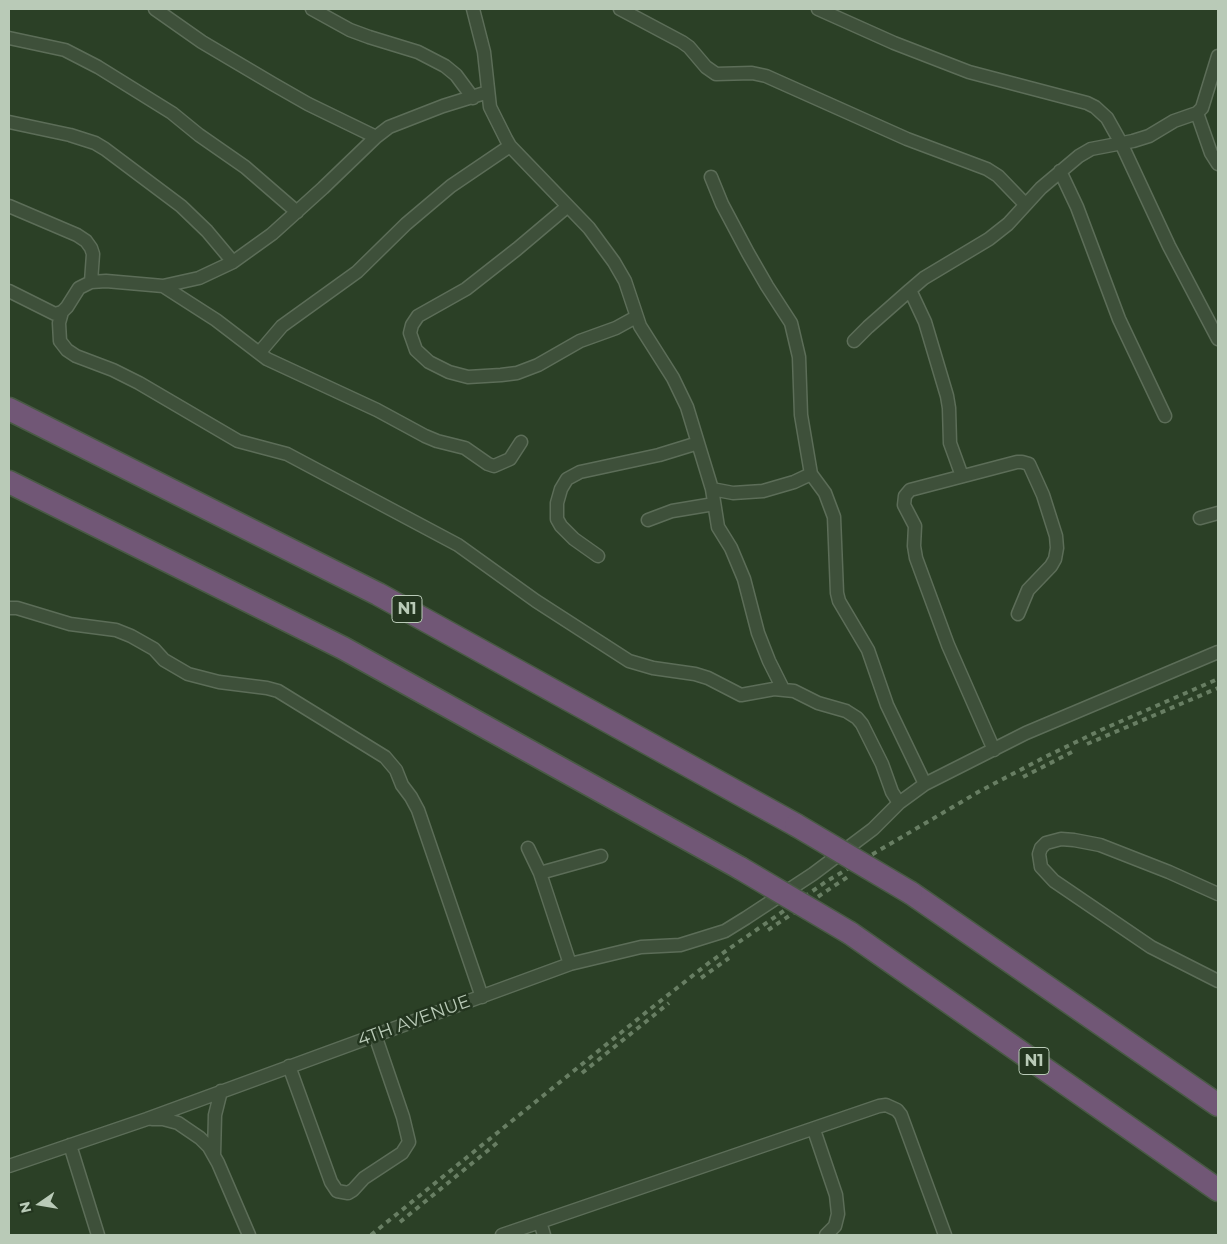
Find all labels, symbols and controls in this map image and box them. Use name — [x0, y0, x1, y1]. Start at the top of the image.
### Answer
road number: N1 — [392, 596, 422, 622]
street label: 4TH AVENUE — [355, 991, 473, 1051]
road number: N1 — [1019, 1048, 1049, 1074]
north arrow — [15, 1179, 65, 1229]
text: N — [15, 1200, 35, 1215]

